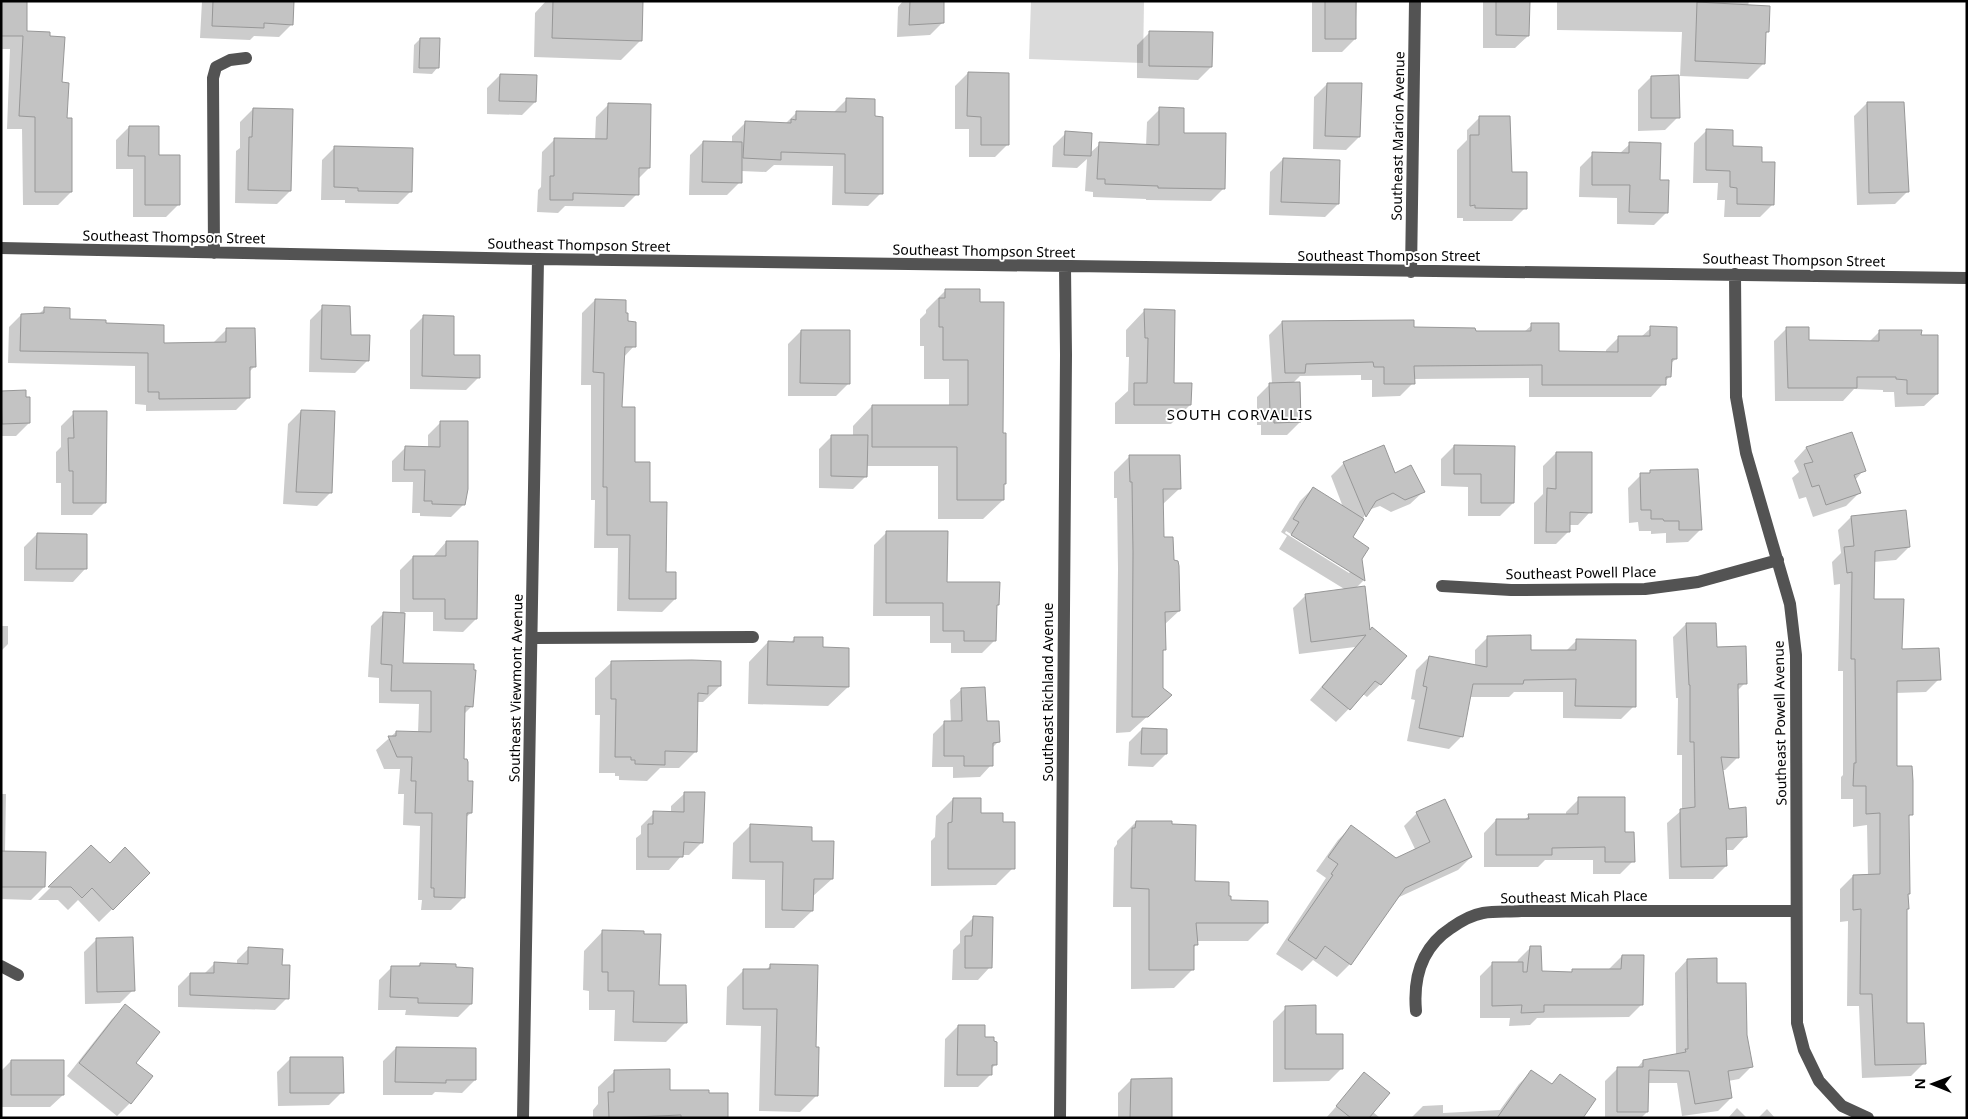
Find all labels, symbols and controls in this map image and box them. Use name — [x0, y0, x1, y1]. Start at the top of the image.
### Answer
street label: Southeast Marion Avenue — [1387, 51, 1408, 221]
street label: Southeast Thompson Street — [82, 225, 266, 248]
street label: Southeast Thompson Street — [487, 233, 671, 256]
street label: Southeast Thompson Street — [892, 239, 1076, 262]
street label: Southeast Thompson Street — [1298, 246, 1480, 265]
street label: Southeast Thompson Street — [1702, 248, 1886, 271]
district label: SOUTH CORVALLIS — [1167, 404, 1313, 424]
street label: Southeast Powell Place — [1506, 562, 1657, 583]
street label: Southeast Viewmont Avenue — [504, 594, 527, 782]
street label: Southeast Richland Avenue — [1038, 602, 1057, 781]
street label: Southeast Powell Avenue — [1769, 640, 1790, 806]
street label: Southeast Micah Place — [1500, 886, 1648, 907]
north arrow — [1908, 1059, 1958, 1109]
text: N — [1910, 1078, 1929, 1090]

